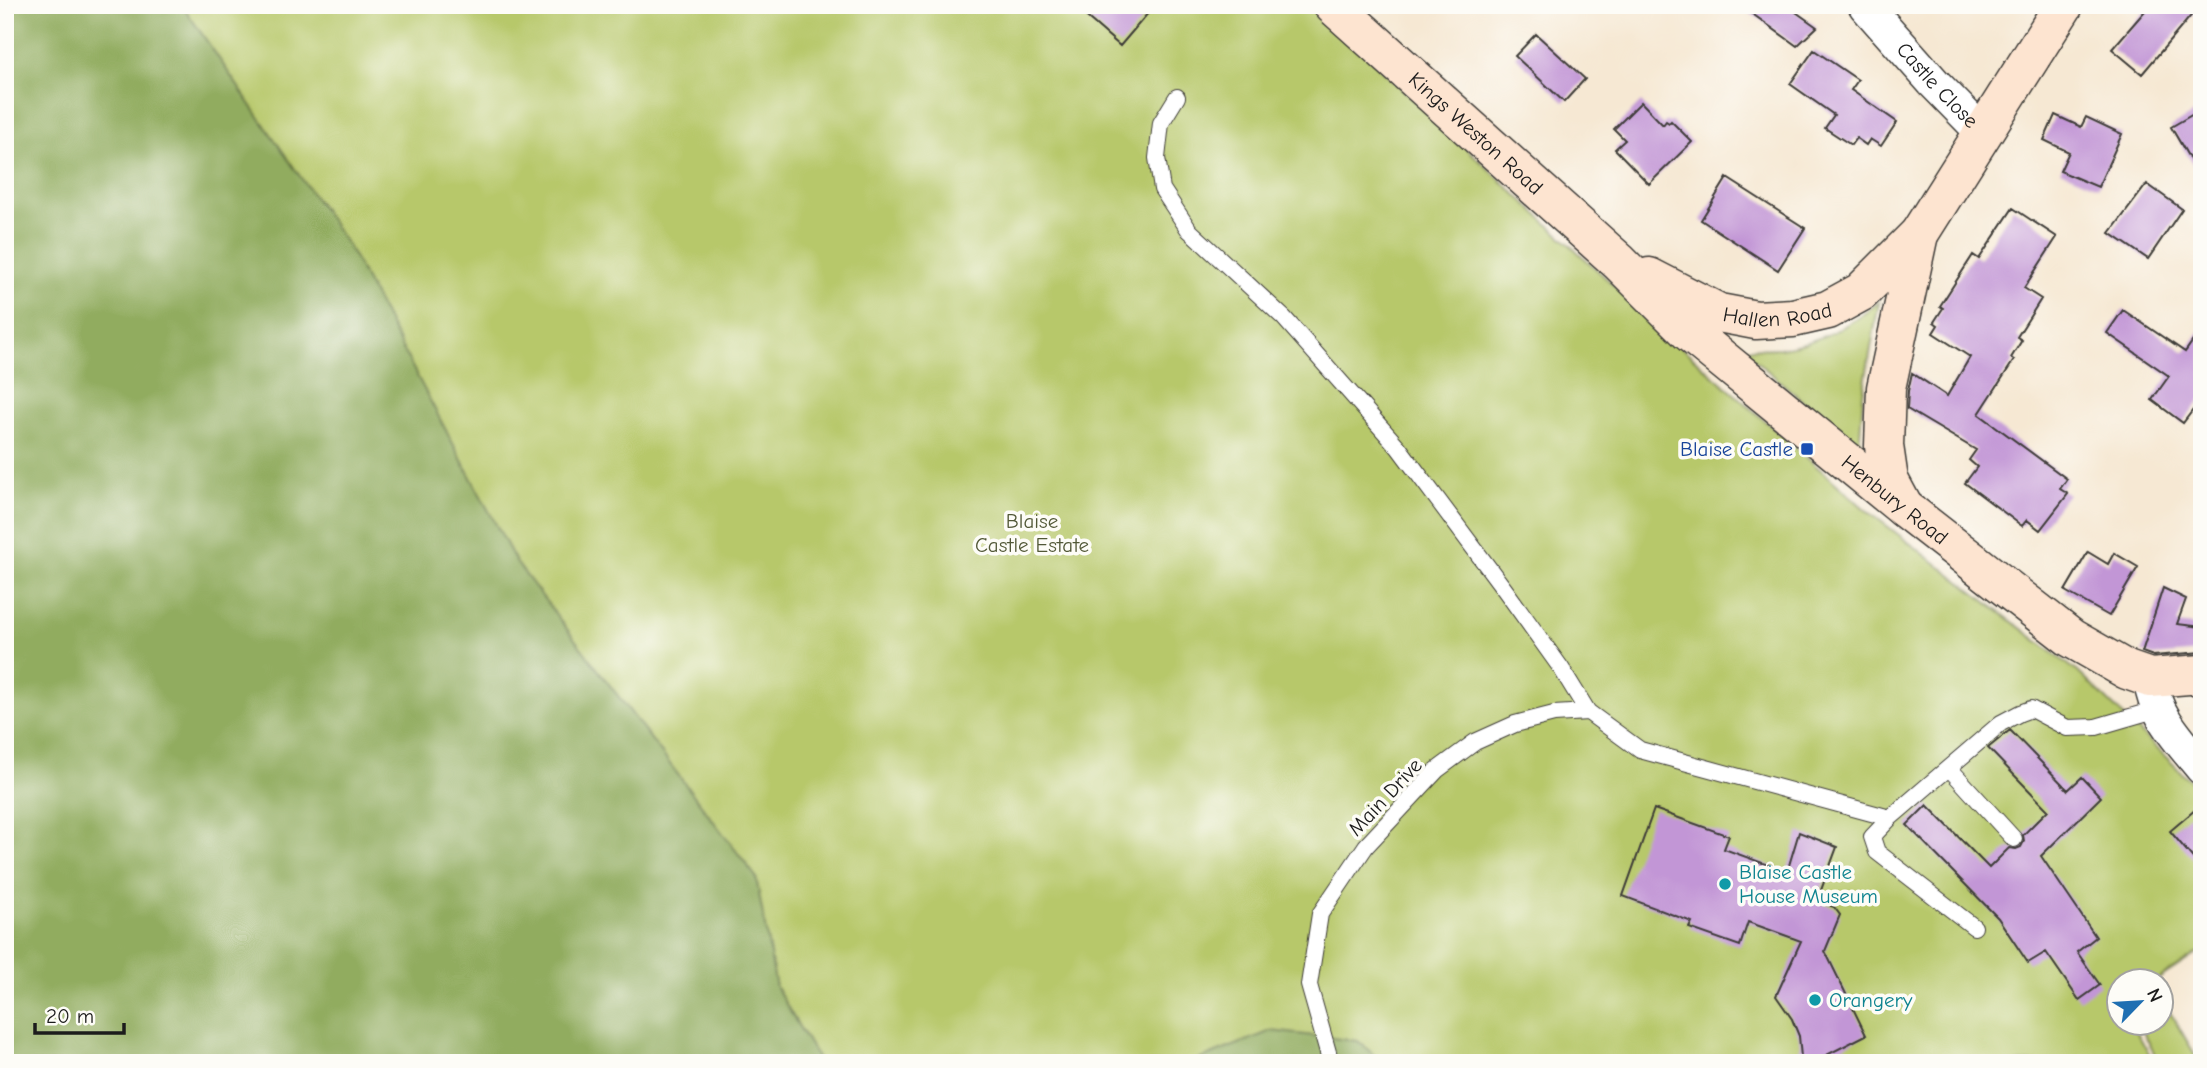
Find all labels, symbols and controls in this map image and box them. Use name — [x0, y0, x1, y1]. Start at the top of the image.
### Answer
street label: Castle Close — [1892, 37, 1983, 133]
street label: Kings Weston Road — [1404, 67, 1548, 200]
street label: Hallen Road — [1721, 298, 1834, 332]
place label: Blaise Castle — [1680, 437, 1793, 461]
marker: Blaise Castle — [1799, 441, 1815, 457]
street label: Henbury Road — [1837, 450, 1953, 550]
park label: Blaise Castle Estate — [975, 509, 1089, 557]
street label: Main Drive — [1343, 753, 1427, 841]
place label: Blaise Castle House Museum — [1739, 860, 1878, 908]
marker: Blaise Castle House Museum — [1717, 876, 1733, 892]
north arrow — [2106, 967, 2176, 1036]
text: N — [2142, 985, 2167, 1006]
place label: Orangery — [1829, 988, 1913, 1012]
scale bar — [35, 991, 124, 1035]
marker: Orangery — [1807, 992, 1823, 1008]
text: 20 m — [46, 1004, 94, 1028]

